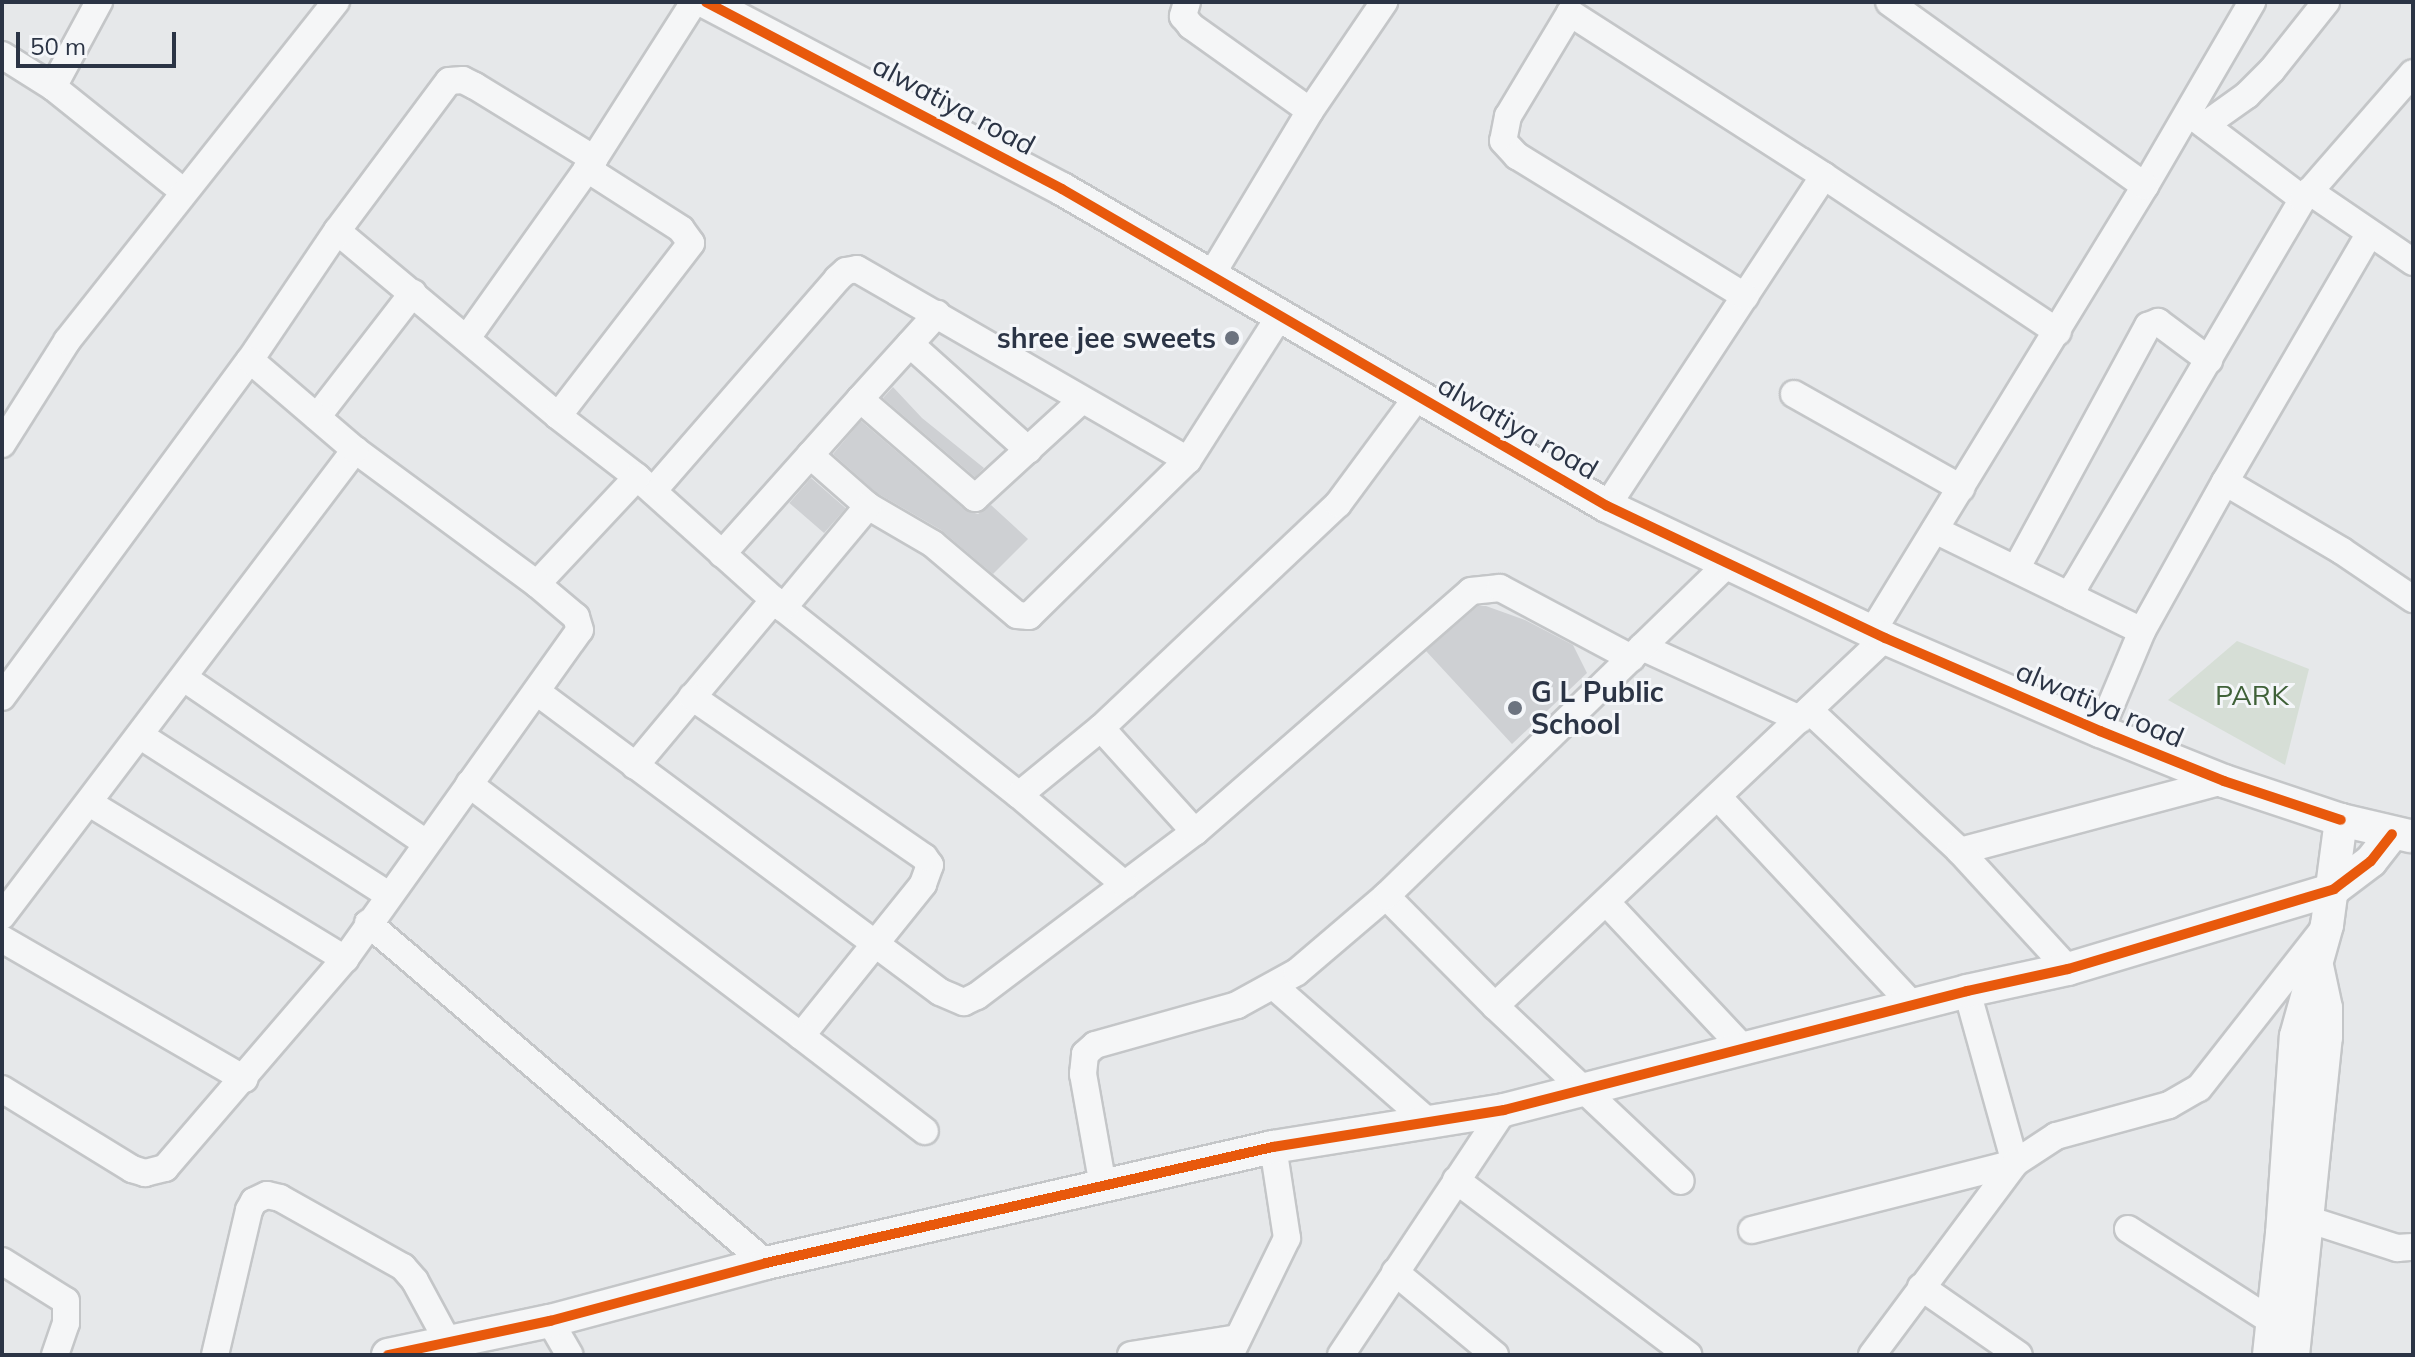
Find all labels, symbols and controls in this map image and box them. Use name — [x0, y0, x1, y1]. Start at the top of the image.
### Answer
scale bar — [20, 16, 180, 66]
text: 50 m — [30, 31, 86, 61]
street label: alwatiya road — [867, 48, 1041, 162]
place label: shree jee sweets — [997, 321, 1216, 355]
marker: shree jee sweets — [1223, 329, 1241, 347]
street label: alwatiya road — [1432, 368, 1604, 486]
street label: alwatiya road — [2011, 654, 2189, 754]
place label: G L Public School — [1531, 675, 1664, 741]
park label: PARK — [2215, 678, 2289, 712]
marker: G L Public School — [1506, 699, 1524, 717]

